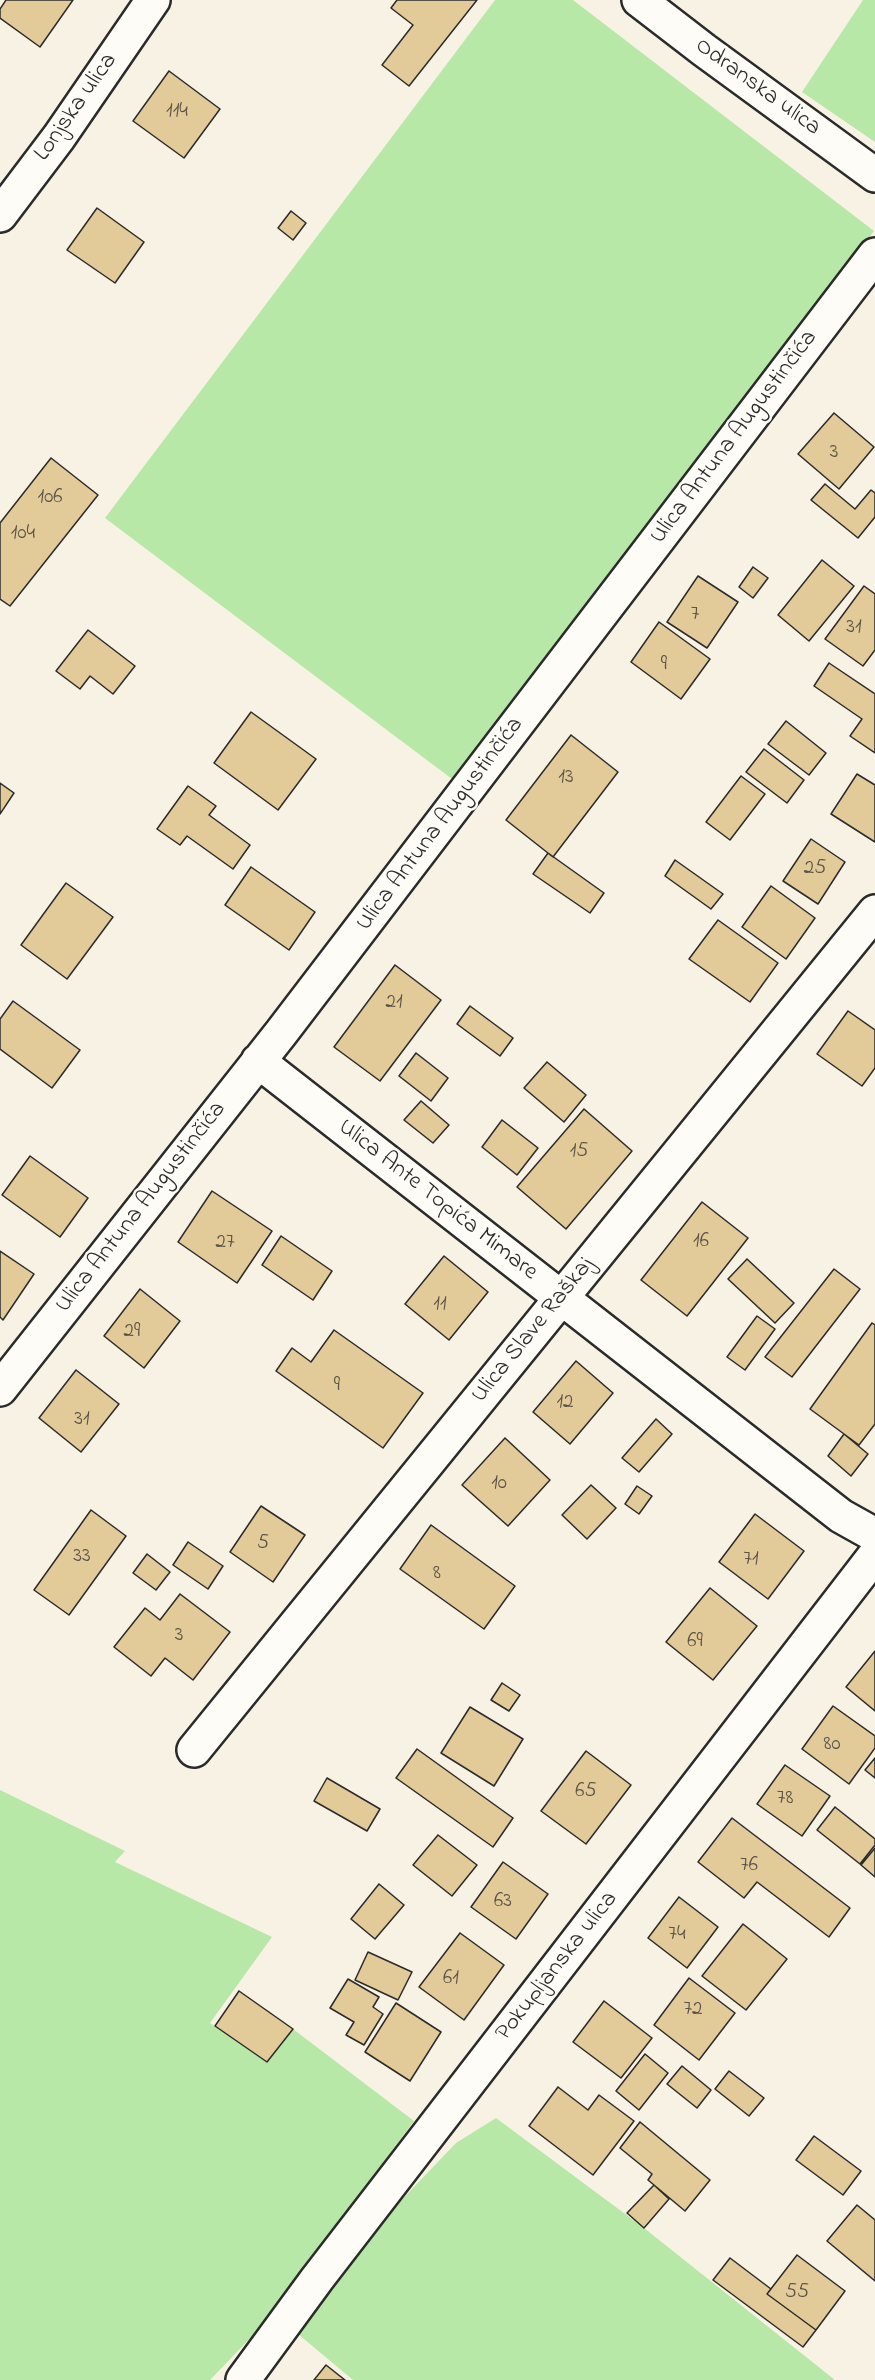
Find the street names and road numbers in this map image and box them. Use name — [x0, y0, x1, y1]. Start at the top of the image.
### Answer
street label: Odranska ulica — [688, 33, 826, 143]
street label: Lonjska ulica — [29, 48, 125, 168]
street label: Ulica Antuna Augustinčića — [645, 325, 825, 551]
street label: Ulica Antuna Augustinčića — [351, 712, 531, 938]
street label: Ulica Antuna Augustinčića — [51, 1097, 233, 1319]
street label: Ulica Ante Topića Mimare — [331, 1114, 543, 1288]
street label: Ulica Slave Raškaj — [466, 1252, 602, 1410]
street label: Pokupljanska ulica — [491, 1887, 625, 2047]

